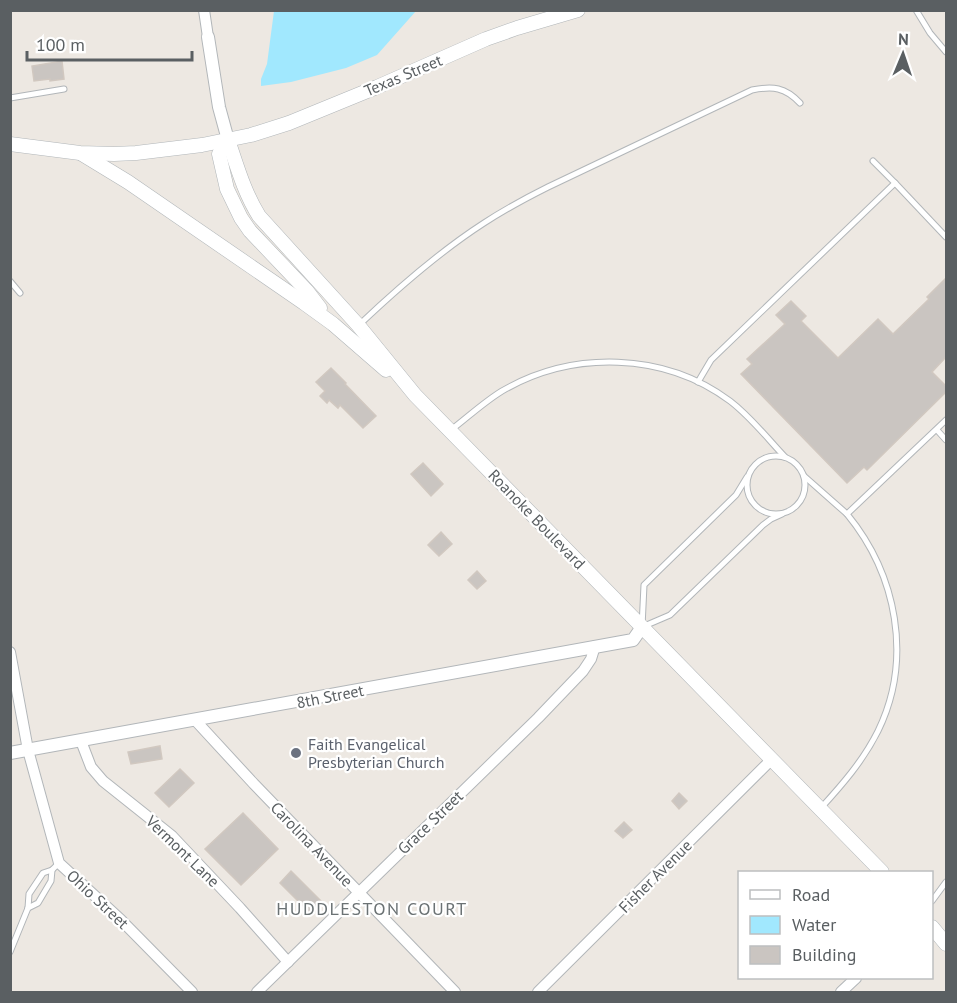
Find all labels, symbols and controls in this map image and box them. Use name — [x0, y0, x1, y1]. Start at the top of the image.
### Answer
scale bar — [27, 24, 192, 62]
north arrow — [873, 24, 933, 84]
text: N — [898, 29, 909, 49]
text: 100 m — [36, 33, 85, 56]
street label: Texas Street — [361, 49, 445, 100]
street label: Roanoke Boulevard — [484, 465, 590, 573]
street label: 8th Street — [295, 680, 366, 712]
place label: Faith Evangelical Presbyterian Church — [308, 734, 445, 772]
marker: Faith Evangelical Presbyterian Church — [289, 746, 303, 760]
street label: Grace Street — [393, 785, 467, 858]
street label: Carolina Avenue — [267, 797, 357, 891]
street label: Vermont Lane — [141, 810, 224, 891]
street label: Fisher Avenue — [614, 835, 696, 917]
street label: Ohio Street — [63, 865, 134, 933]
legend — [738, 871, 933, 979]
text: Road — [792, 883, 830, 906]
district label: HUDDLESTON COURT — [276, 897, 468, 920]
text: Water — [792, 913, 836, 936]
text: Building — [792, 943, 856, 966]

